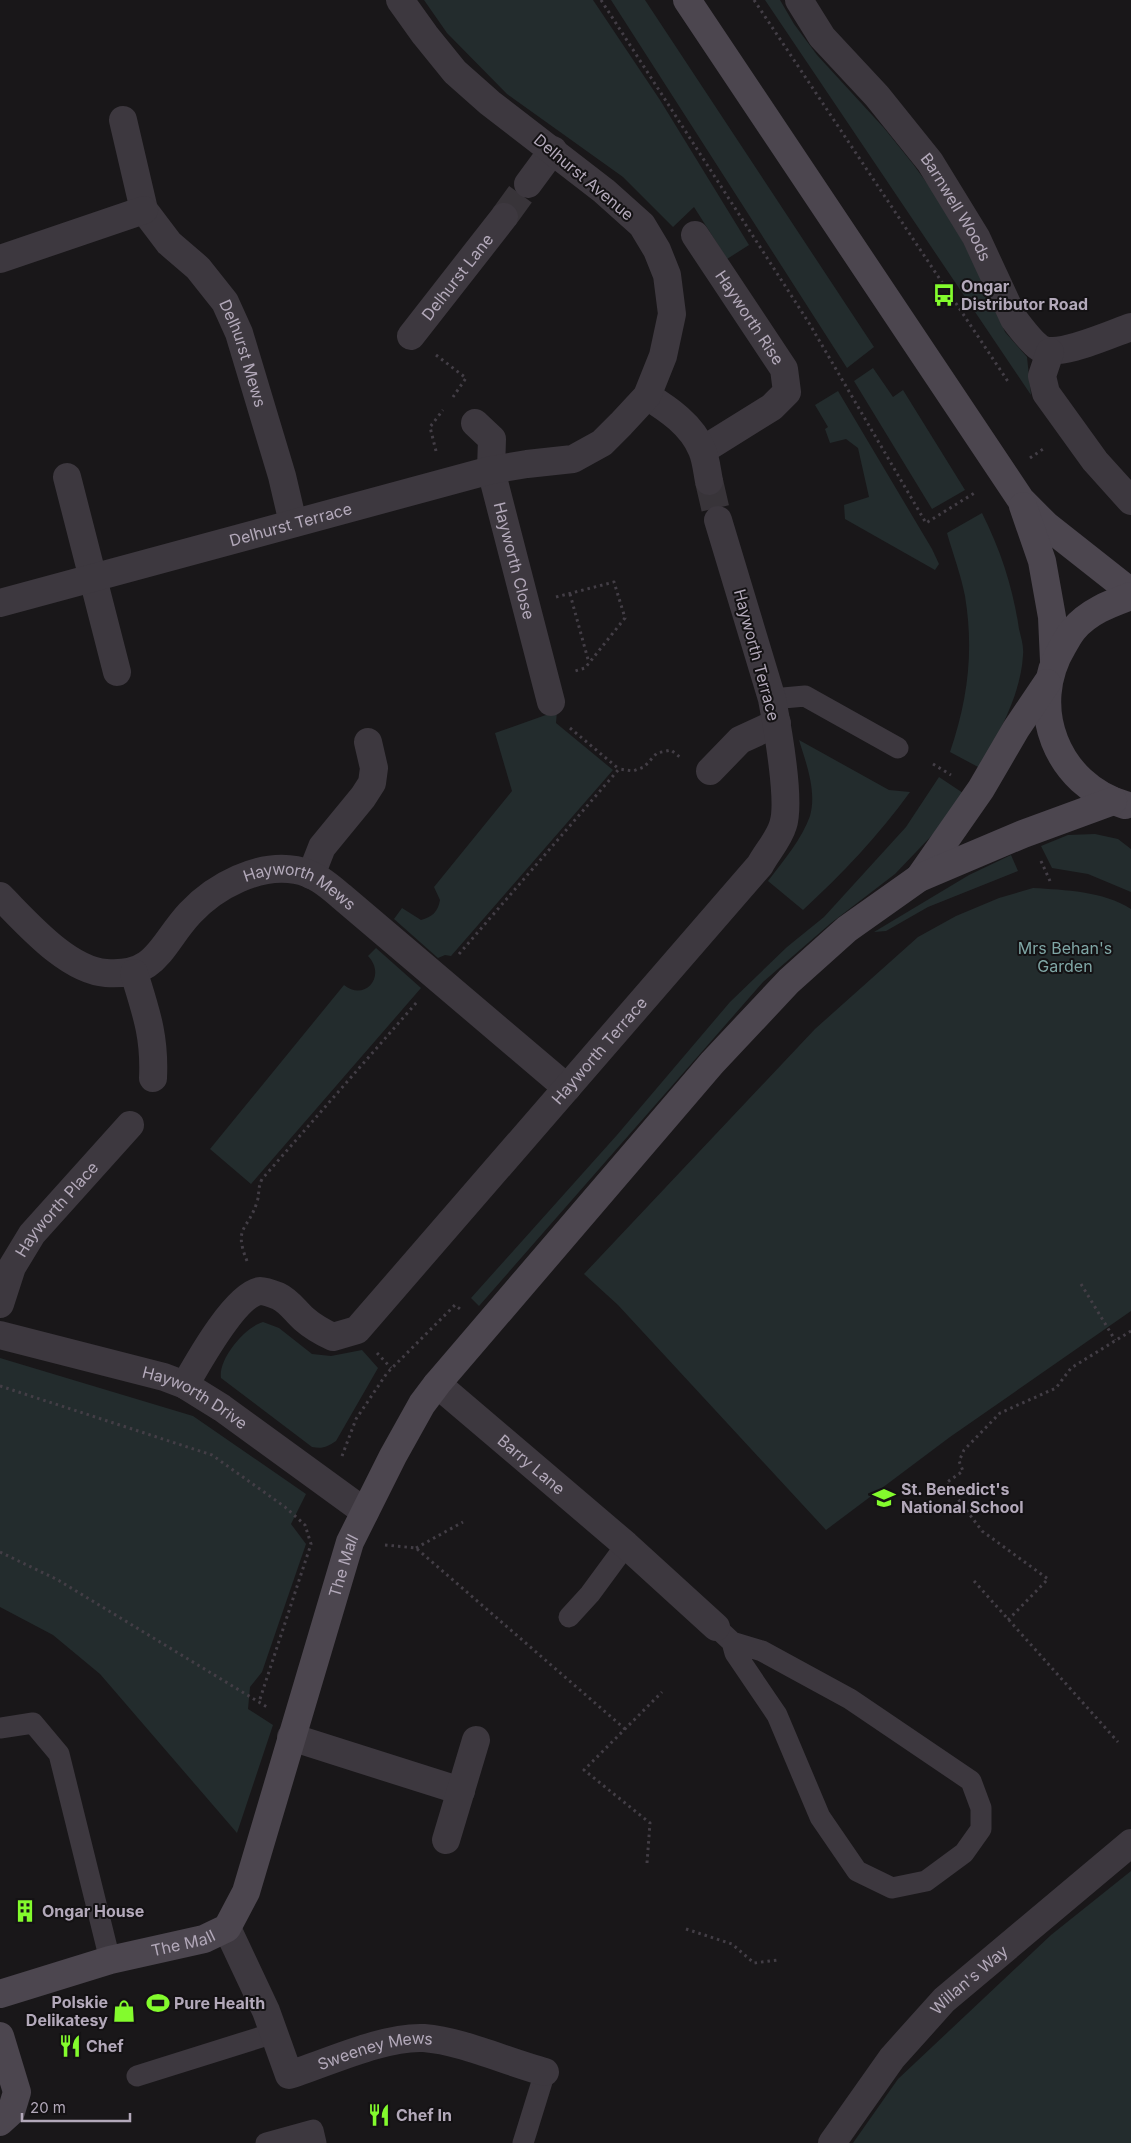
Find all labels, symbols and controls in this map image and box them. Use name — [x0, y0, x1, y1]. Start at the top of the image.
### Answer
street label: Delhurst Avenue — [530, 129, 638, 225]
street label: Barnwell Woods — [917, 149, 996, 264]
street label: Delhurst Lane — [417, 229, 497, 324]
street label: Hayworth Rise — [711, 266, 788, 369]
place label: Ongar Distributor Road — [961, 276, 1088, 314]
bus stop icon: Ongar Distributor Road — [931, 282, 957, 308]
street label: Delhurst Mews — [215, 296, 271, 410]
street label: Delhurst Terrace — [227, 498, 354, 550]
street label: Hayworth Close — [490, 500, 539, 621]
street label: Hayworth Terrace — [730, 587, 784, 723]
street label: Hayworth Mews — [240, 859, 360, 914]
park label: Mrs Behan's Garden — [1018, 938, 1112, 976]
street label: Hayworth Terrace — [547, 993, 651, 1108]
street label: Hayworth Place — [10, 1157, 102, 1261]
street label: Hayworth Drive — [140, 1362, 252, 1433]
street label: Barry Lane — [494, 1430, 569, 1499]
place label: St. Benedict's National School — [901, 1479, 1024, 1517]
school or university icon: St. Benedict's National School — [871, 1485, 897, 1511]
street label: The Mall — [324, 1531, 362, 1600]
building icon: Ongar House — [12, 1898, 38, 1924]
place label: Ongar House — [42, 1901, 144, 1921]
street label: The Mall — [149, 1925, 218, 1961]
street label: Willan's Way — [926, 1941, 1012, 2019]
sports icon: Pure Health — [145, 1990, 171, 2016]
place label: Polskie Delikatesy — [26, 1992, 108, 2030]
place label: Pure Health — [174, 1993, 265, 2013]
shop icon: Polskie Delikatesy — [111, 1998, 137, 2024]
street label: Sweeney Mews — [315, 2028, 434, 2074]
restaurant icon: Chef — [57, 2033, 83, 2059]
place label: Chef — [86, 2036, 124, 2056]
scale bar — [22, 2090, 130, 2122]
text: 20 m — [30, 2098, 66, 2117]
restaurant icon: Chef In — [366, 2102, 392, 2128]
place label: Chef In — [396, 2105, 452, 2125]

